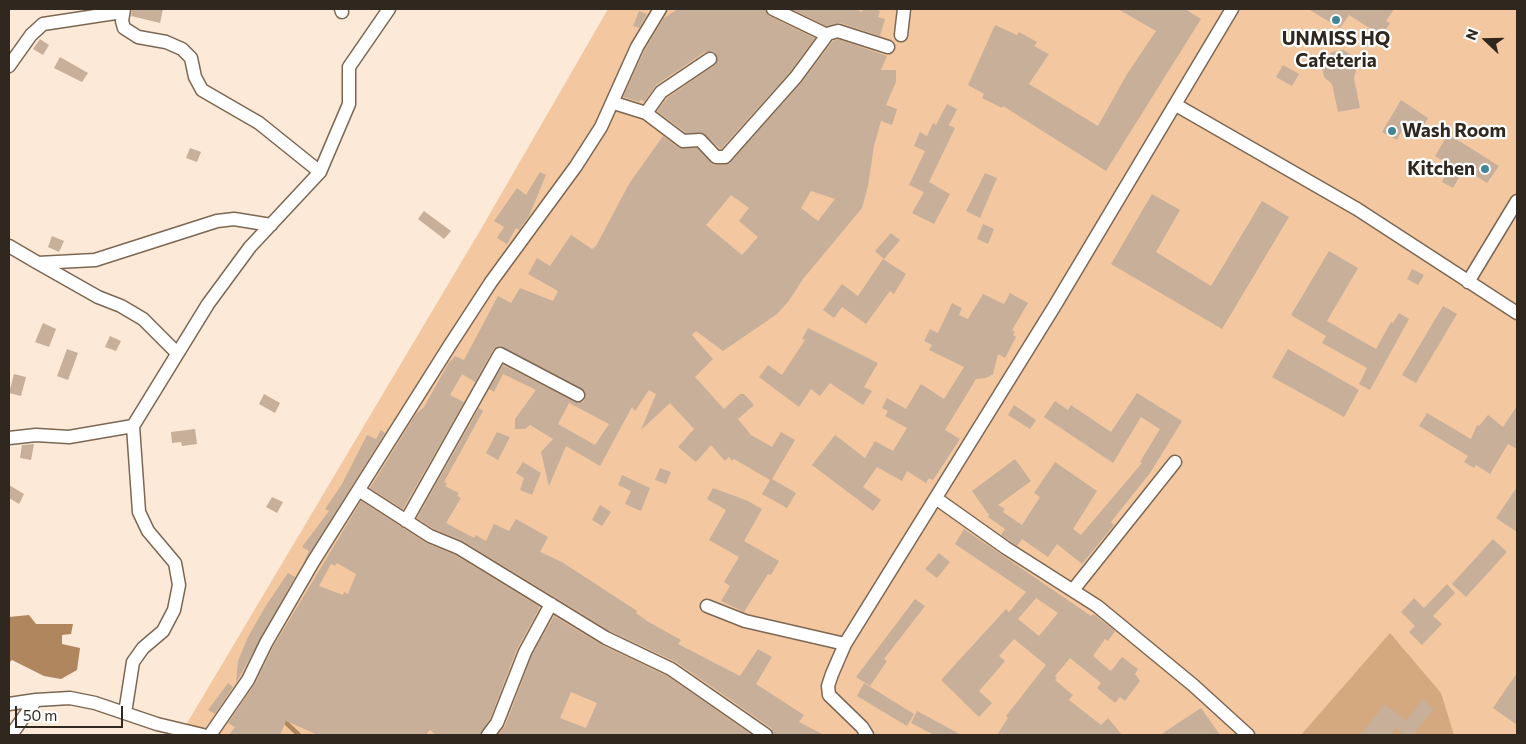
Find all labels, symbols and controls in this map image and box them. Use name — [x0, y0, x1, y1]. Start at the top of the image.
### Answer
marker: UNMISS HQ Cafeteria — [1330, 14, 1342, 26]
north arrow — [1461, 15, 1511, 65]
text: N — [1462, 26, 1481, 42]
place label: UNMISS HQ Cafeteria — [1282, 28, 1390, 72]
place label: Wash Room — [1402, 120, 1506, 142]
marker: Wash Room — [1386, 125, 1398, 137]
place label: Kitchen — [1407, 158, 1475, 180]
marker: Kitchen — [1479, 163, 1491, 175]
scale bar — [18, 696, 125, 728]
text: 50 m — [23, 706, 57, 724]

